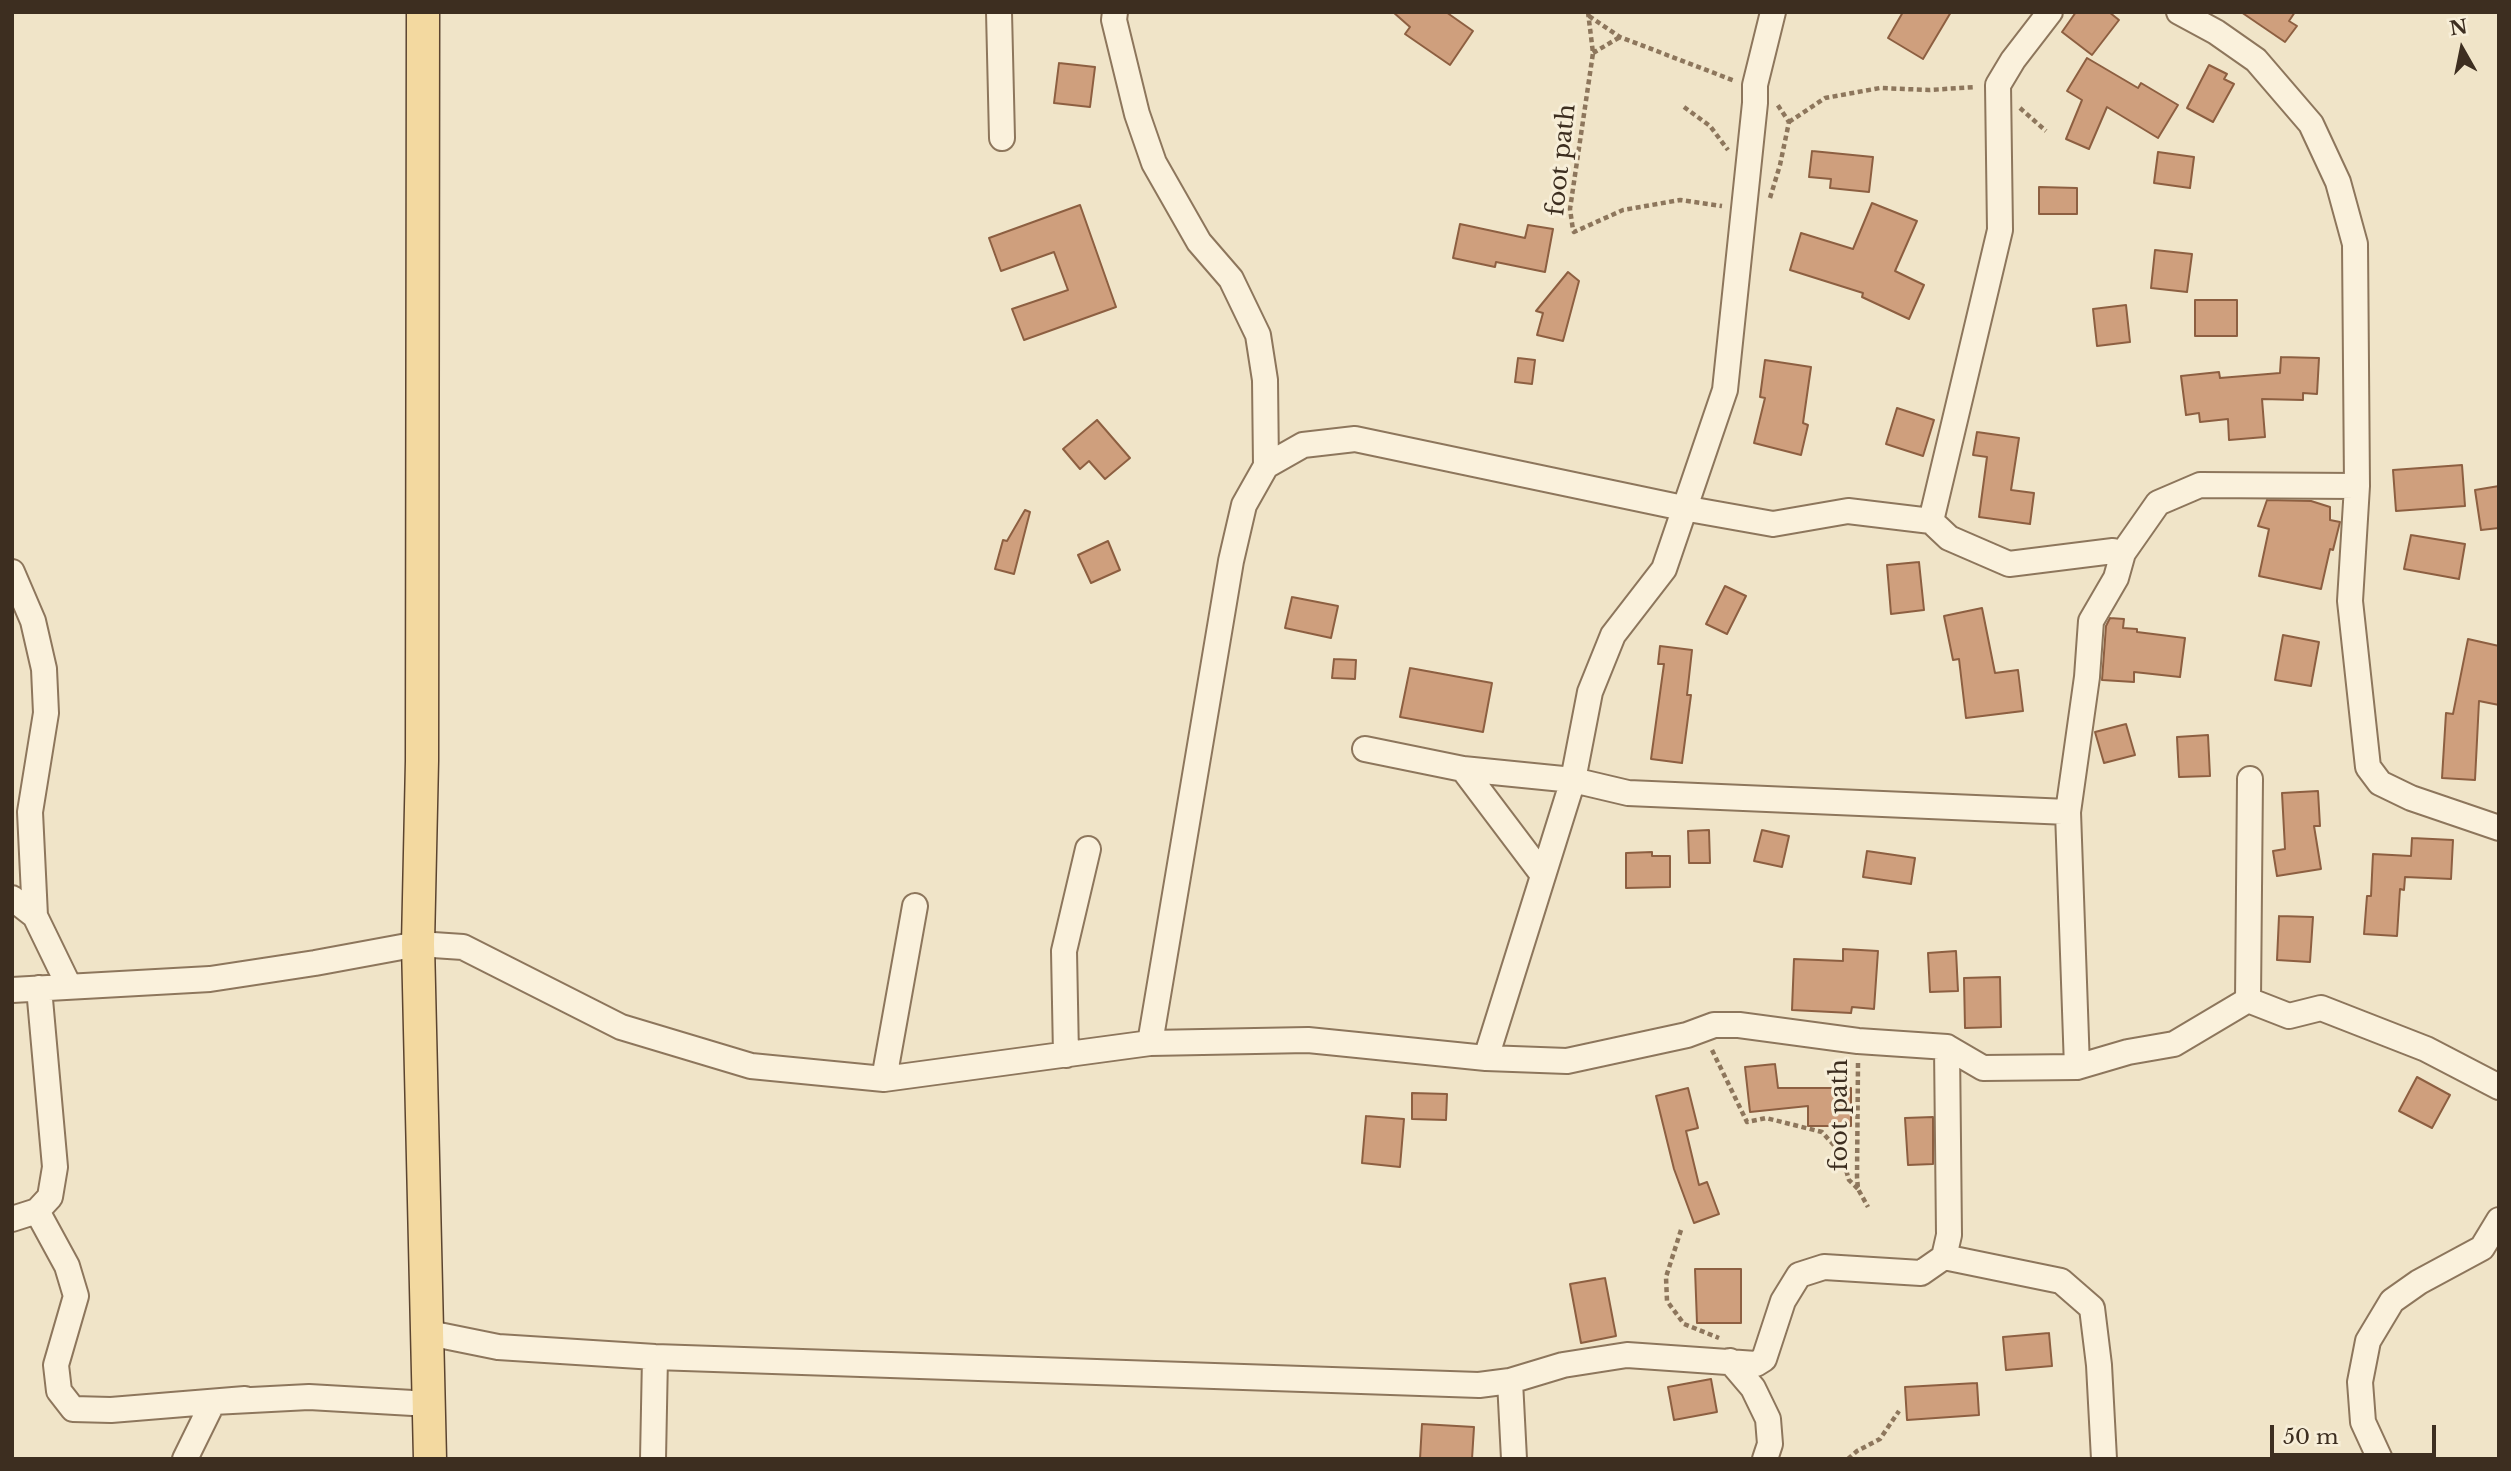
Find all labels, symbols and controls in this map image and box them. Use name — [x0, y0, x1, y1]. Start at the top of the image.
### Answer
north arrow — [2427, 14, 2497, 84]
text: N — [2448, 15, 2469, 41]
street label: foot path — [1542, 103, 1582, 217]
street label: foot path — [1826, 1059, 1854, 1171]
scale bar — [2273, 1412, 2439, 1456]
text: 50 m — [2283, 1424, 2338, 1450]

